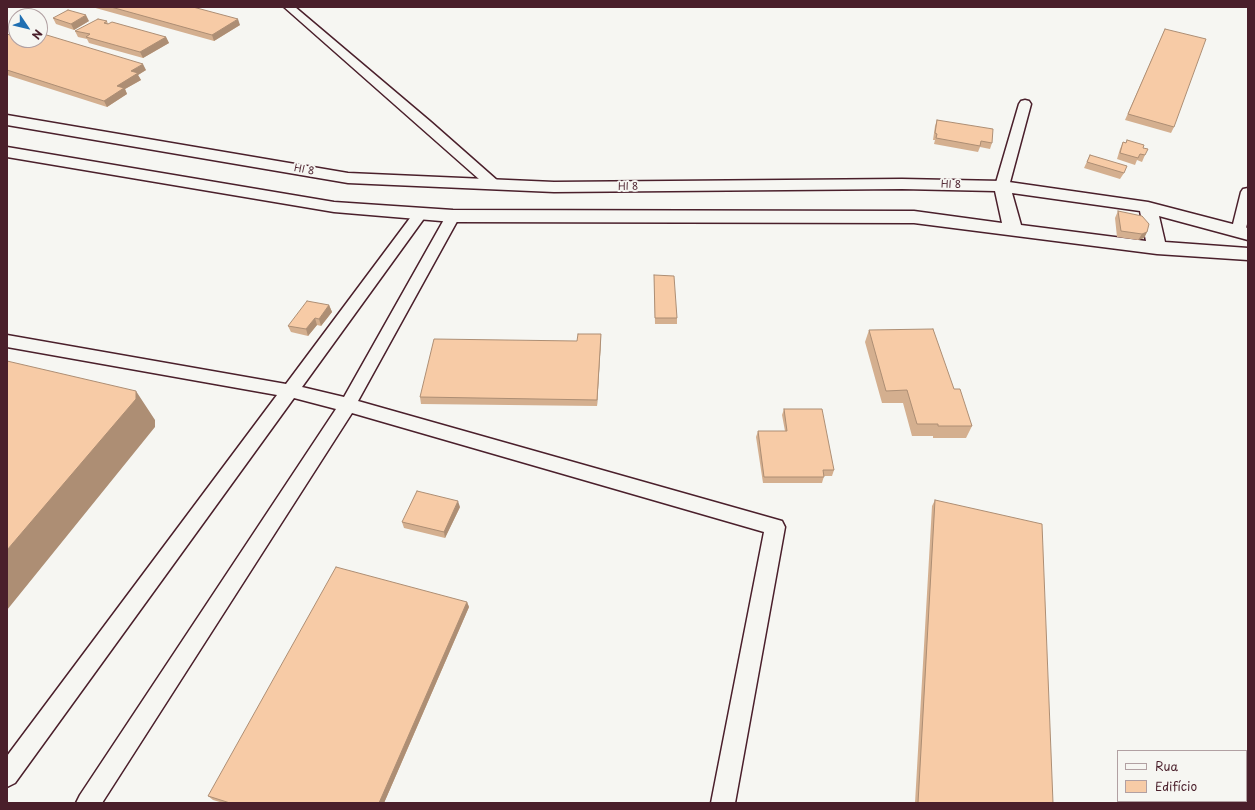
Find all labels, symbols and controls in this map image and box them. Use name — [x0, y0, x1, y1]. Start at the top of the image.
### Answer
north arrow — [8, 8, 48, 48]
text: N — [28, 26, 47, 43]
street label: HI 8 — [293, 162, 315, 178]
street label: HI 8 — [941, 179, 961, 191]
street label: HI 8 — [618, 181, 638, 193]
legend — [1117, 750, 1247, 802]
text: Rua — [1155, 757, 1178, 775]
text: Edifício — [1155, 777, 1197, 795]

